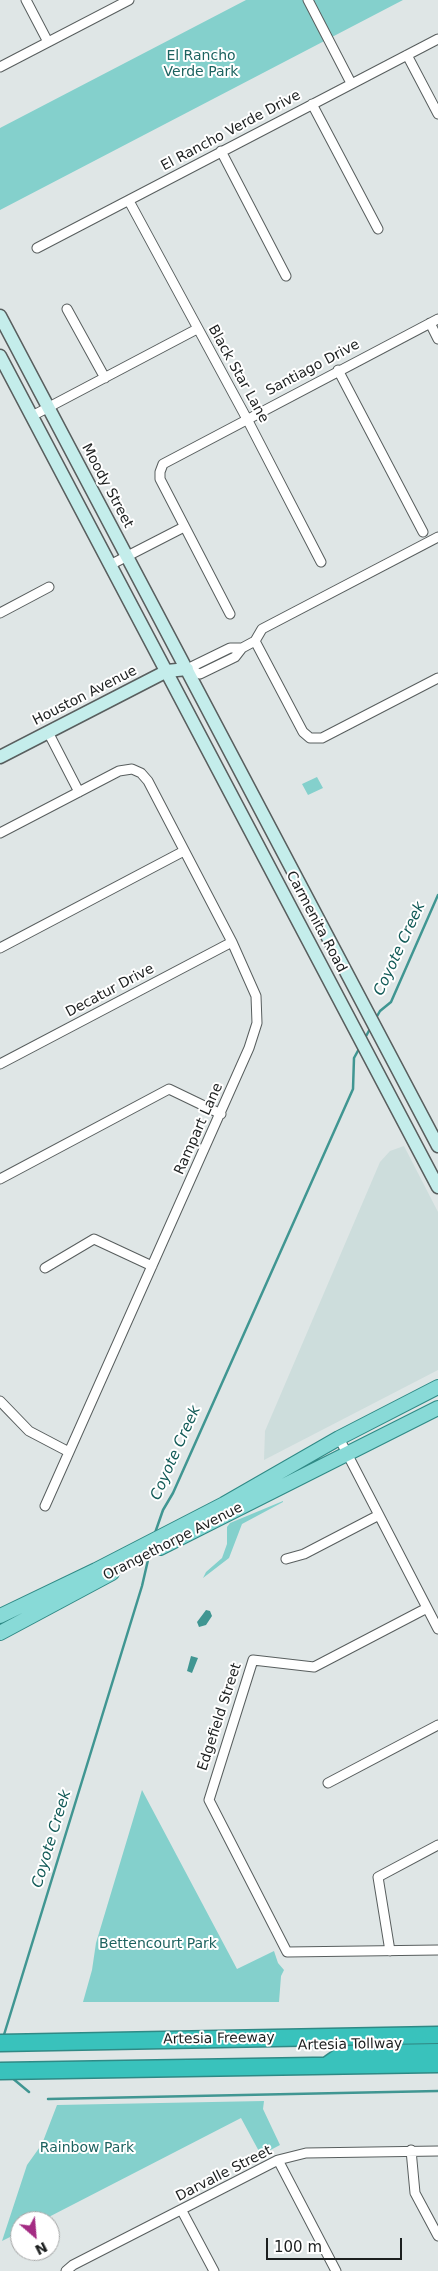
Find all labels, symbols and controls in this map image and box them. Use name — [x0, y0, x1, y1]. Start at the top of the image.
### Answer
park label: El Rancho Verde Park — [164, 48, 238, 80]
street label: El Rancho Verde Drive — [158, 87, 304, 175]
street label: Black Star Lane — [204, 322, 272, 426]
street label: Santiago Drive — [263, 336, 363, 400]
street label: Moody Street — [78, 441, 136, 531]
street label: Houston Avenue — [30, 662, 140, 730]
street label: Carmenita Road — [282, 868, 350, 976]
water label: Coyote Creek — [370, 899, 430, 999]
street label: Decatur Drive — [63, 961, 157, 1021]
street label: Rampart Lane — [171, 1081, 227, 1177]
water label: Coyote Creek — [147, 1403, 205, 1503]
street label: Orangethorpe Avenue — [100, 1499, 246, 1585]
street label: Edgefield Street — [195, 1661, 245, 1773]
water label: Coyote Creek — [29, 1788, 75, 1890]
park label: Bettencourt Park — [99, 1936, 217, 1952]
street label: Artesia Freeway — [163, 2030, 275, 2048]
street label: Artesia Tollway — [298, 2036, 402, 2054]
park label: Rainbow Park — [40, 2140, 134, 2156]
street label: Darvalle Street — [173, 2143, 275, 2205]
north arrow — [10, 2211, 60, 2261]
scale bar — [268, 2228, 404, 2260]
text: 100 m — [274, 2238, 322, 2256]
text: N — [33, 2239, 50, 2258]

